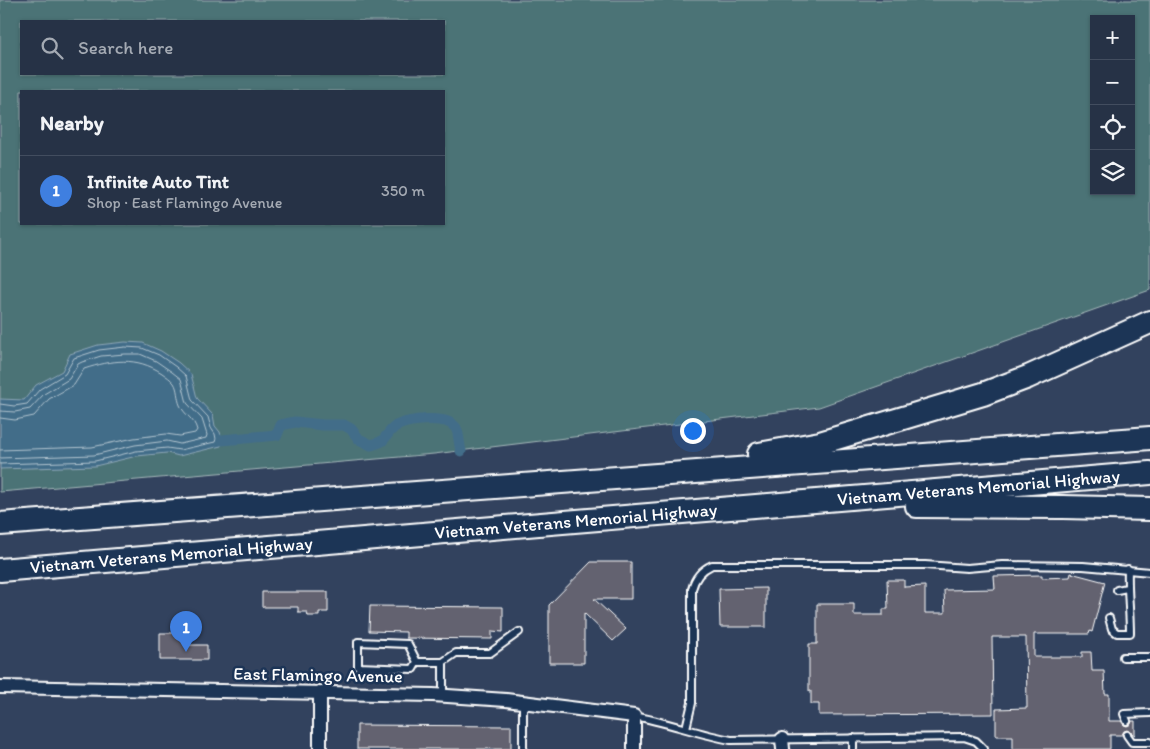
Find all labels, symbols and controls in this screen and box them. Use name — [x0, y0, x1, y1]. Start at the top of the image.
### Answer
map controls — [1090, 15, 1135, 195]
button: + — [1090, 15, 1135, 60]
search box — [20, 20, 445, 75]
icon: search — [38, 34, 66, 62]
text: Search here — [78, 36, 173, 59]
button: − — [1090, 60, 1135, 105]
button: locate — [1090, 105, 1135, 150]
text: Nearby — [40, 110, 104, 135]
button: layers — [1090, 150, 1135, 195]
text: Infinite Auto Tint — [87, 170, 229, 193]
text: 1 — [52, 181, 60, 200]
text: 350 m — [381, 181, 425, 200]
text: Shop · East Flamingo Avenue — [87, 193, 282, 212]
your location — [680, 418, 706, 444]
street label: Vietnam Veterans Memorial Highway — [836, 465, 1121, 510]
street label: Vietnam Veterans Memorial Highway — [434, 498, 719, 544]
street label: Vietnam Veterans Memorial Highway — [29, 532, 314, 578]
pin: 1 — [170, 611, 202, 652]
street label: East Flamingo Avenue — [233, 663, 403, 687]

